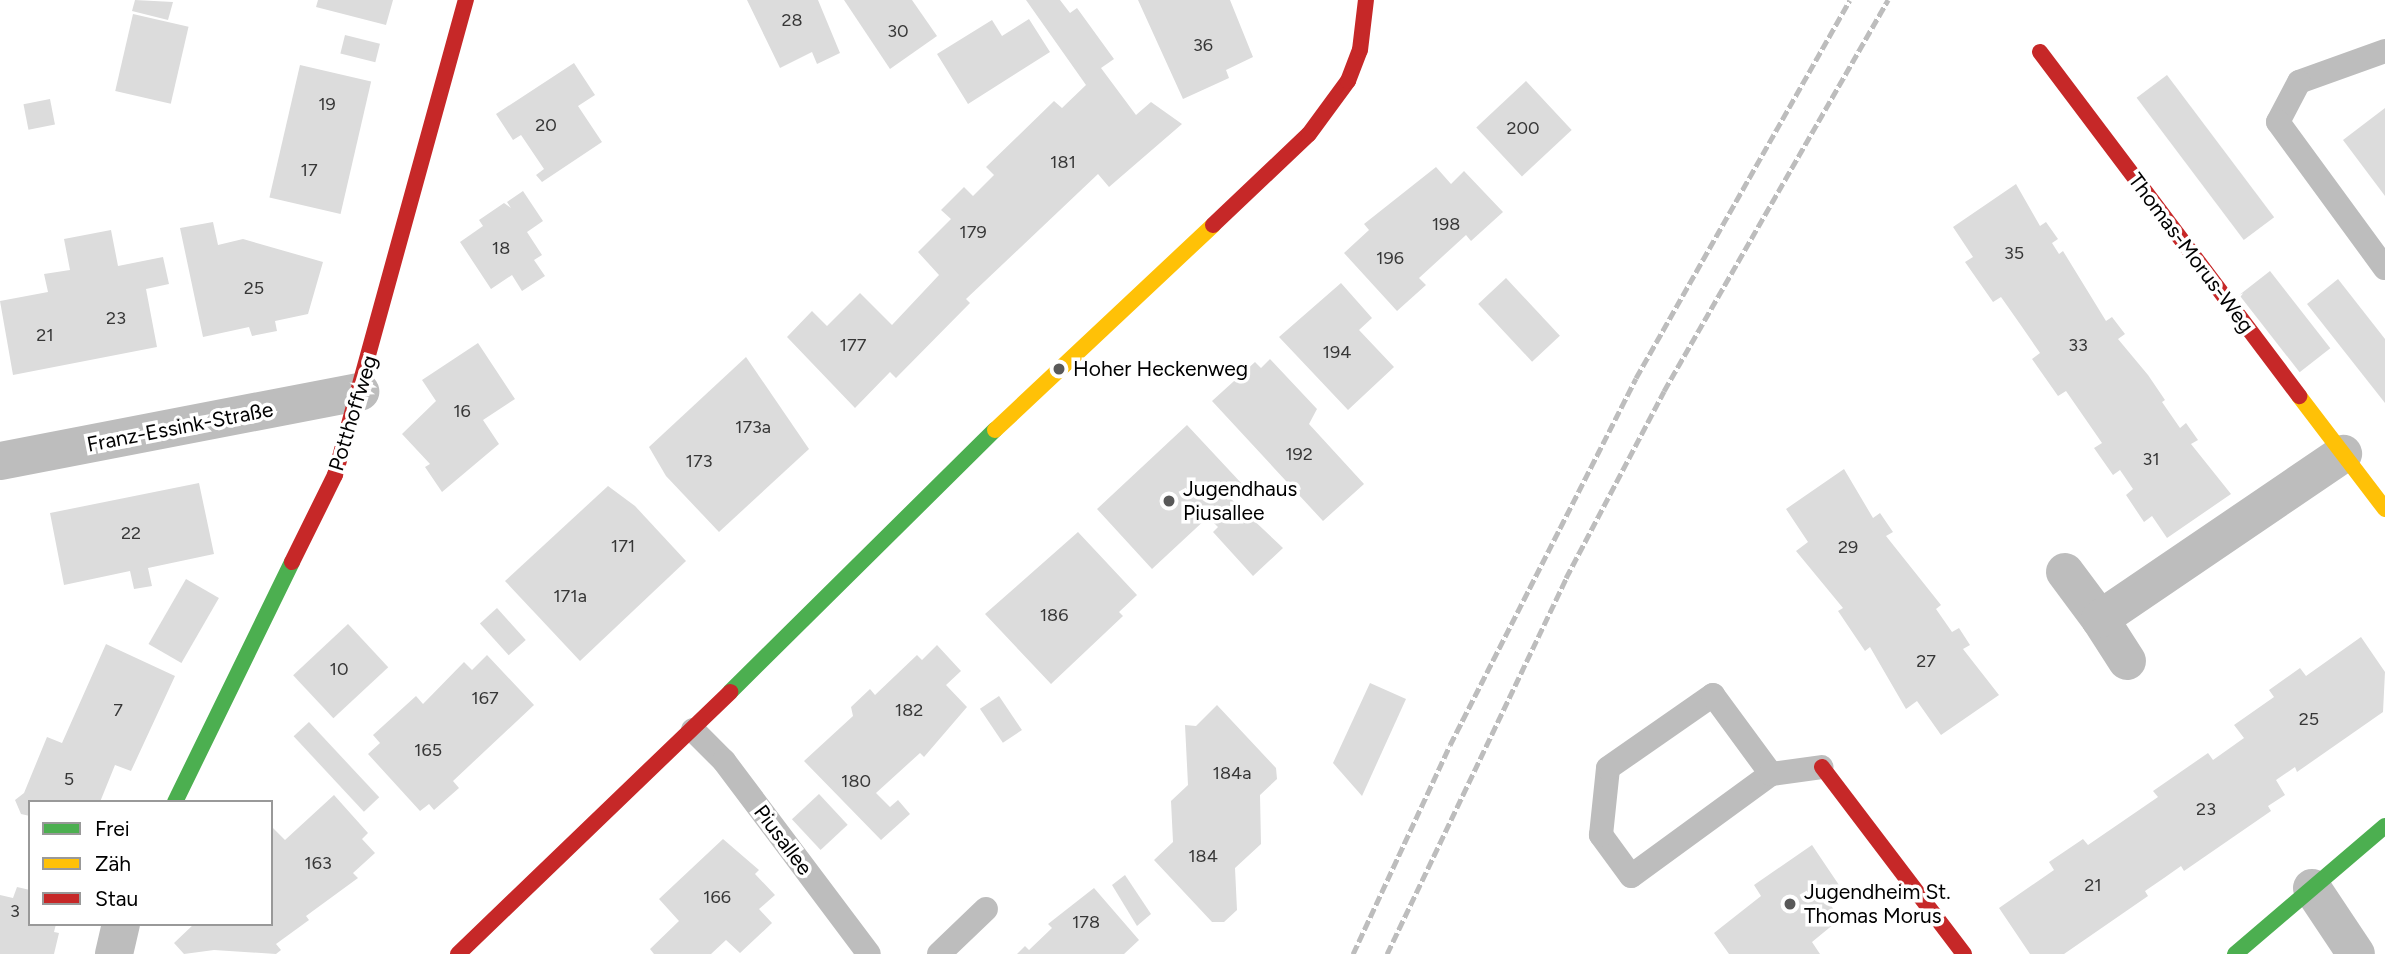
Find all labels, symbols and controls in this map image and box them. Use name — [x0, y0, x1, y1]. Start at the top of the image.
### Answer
house number: 28 — [781, 9, 803, 31]
house number: 30 — [887, 20, 909, 42]
house number: 36 — [1193, 34, 1213, 56]
house number: 19 — [318, 93, 336, 115]
house number: 20 — [535, 114, 557, 136]
house number: 200 — [1506, 117, 1540, 139]
house number: 181 — [1050, 151, 1076, 173]
house number: 17 — [300, 159, 318, 181]
street label: Thomas-Morus-Weg — [2123, 168, 2259, 338]
house number: 198 — [1432, 213, 1460, 235]
house number: 179 — [959, 221, 987, 243]
house number: 18 — [492, 237, 510, 259]
house number: 35 — [2004, 242, 2024, 264]
house number: 196 — [1376, 247, 1404, 269]
house number: 25 — [244, 277, 264, 299]
house number: 23 — [106, 307, 126, 329]
house number: 21 — [36, 324, 54, 346]
house number: 177 — [840, 334, 866, 356]
house number: 33 — [2068, 334, 2088, 356]
house number: 194 — [1323, 341, 1351, 363]
street label: Potthoffweg — [323, 352, 383, 474]
place label: Hoher Heckenweg — [1073, 356, 1248, 382]
marker: Hoher Heckenweg — [1051, 361, 1067, 377]
street label: Franz-Essink-Straße — [85, 397, 275, 457]
house number: 16 — [453, 400, 471, 422]
house number: 173a — [735, 416, 771, 438]
house number: 192 — [1285, 443, 1313, 465]
house number: 31 — [2142, 448, 2160, 470]
house number: 173 — [686, 450, 712, 472]
place label: Jugendhaus Piusallee — [1183, 476, 1297, 526]
marker: Jugendhaus Piusallee — [1161, 493, 1177, 509]
house number: 22 — [121, 522, 141, 544]
house number: 171 — [611, 535, 635, 557]
house number: 29 — [1838, 536, 1858, 558]
house number: 171a — [553, 585, 587, 607]
house number: 186 — [1040, 604, 1068, 626]
house number: 27 — [1916, 650, 1936, 672]
house number: 10 — [330, 658, 348, 680]
house number: 167 — [471, 687, 499, 709]
house number: 7 — [113, 699, 123, 721]
house number: 182 — [895, 699, 923, 721]
house number: 25 — [2299, 708, 2319, 730]
house number: 165 — [414, 739, 442, 761]
house number: 184a — [1213, 762, 1251, 784]
house number: 5 — [64, 768, 74, 790]
house number: 180 — [841, 770, 871, 792]
house number: 23 — [2196, 798, 2216, 820]
legend — [28, 800, 273, 926]
street label: Piusallee — [748, 800, 818, 880]
text: Frei — [95, 816, 130, 841]
house number: 184 — [1188, 845, 1218, 867]
text: Zäh — [95, 851, 131, 876]
house number: 163 — [304, 852, 332, 874]
house number: 21 — [2084, 874, 2102, 896]
place label: Jugendheim St. Thomas Morus — [1804, 879, 1951, 929]
text: Stau — [95, 886, 138, 911]
house number: 166 — [703, 886, 731, 908]
marker: Jugendheim St. Thomas Morus — [1782, 896, 1798, 912]
house number: 3 — [10, 900, 20, 922]
house number: 178 — [1072, 911, 1100, 933]

